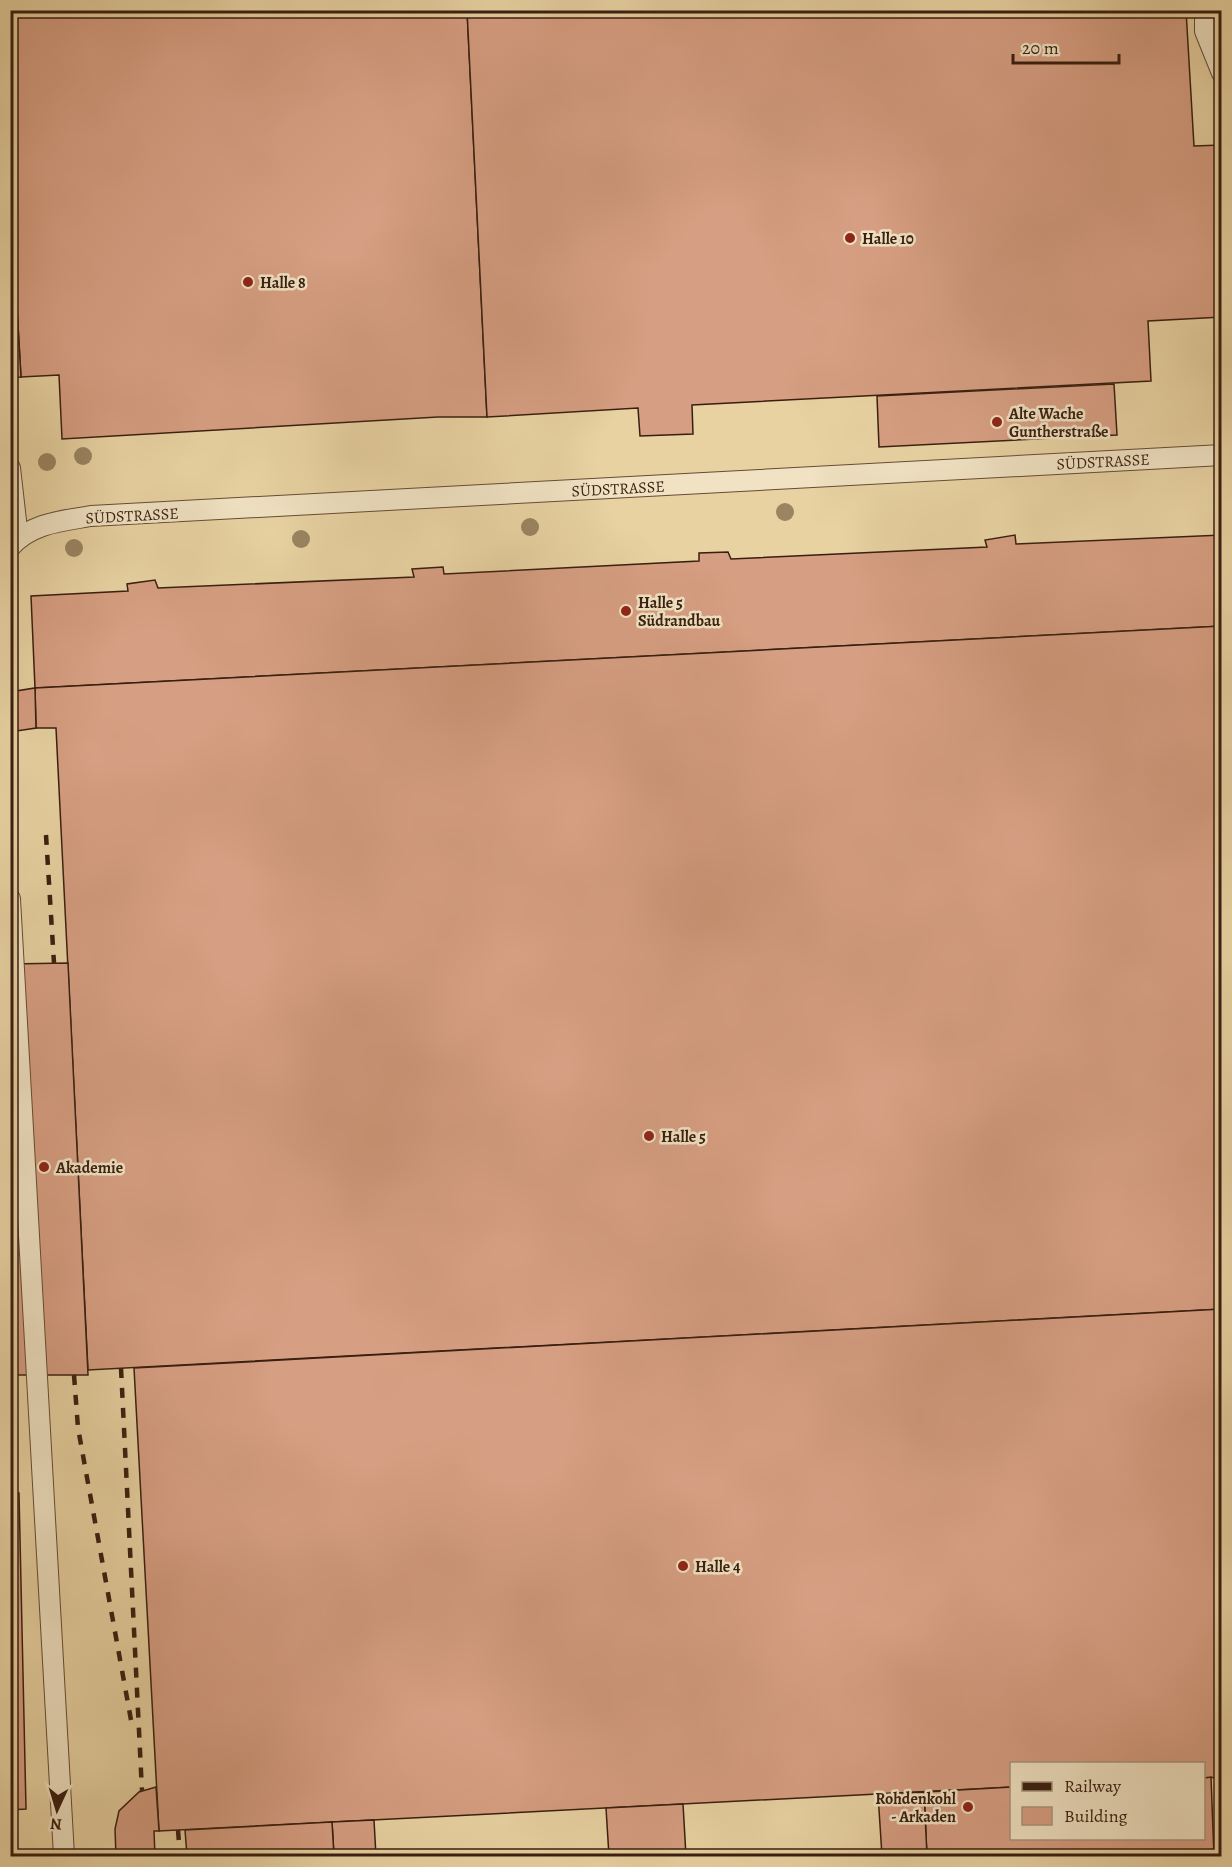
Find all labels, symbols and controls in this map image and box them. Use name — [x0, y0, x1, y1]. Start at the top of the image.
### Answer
scale bar — [1013, 27, 1120, 65]
text: 20 m — [1022, 36, 1059, 60]
place label: Halle 10 — [862, 228, 914, 250]
marker: Halle 10 — [843, 231, 857, 245]
place label: Halle 8 — [260, 272, 306, 294]
marker: Halle 8 — [241, 275, 255, 289]
place label: Alte Wache Guntherstraße — [1008, 403, 1108, 443]
marker: Alte Wache Guntherstraße — [990, 415, 1004, 429]
street label: SÜDSTRASSE — [1056, 449, 1150, 475]
street label: SÜDSTRASSE — [571, 476, 665, 502]
street label: SÜDSTRASSE — [85, 503, 179, 529]
place label: Halle 5 Südrandbau — [638, 592, 721, 632]
marker: Halle 5 Südrandbau — [619, 604, 633, 618]
place label: Halle 5 — [661, 1126, 706, 1148]
marker: Halle 5 — [642, 1129, 656, 1143]
place label: Akademie — [55, 1157, 123, 1179]
marker: Akademie — [37, 1160, 51, 1174]
place label: Halle 4 — [695, 1556, 741, 1578]
marker: Halle 4 — [676, 1559, 690, 1573]
legend — [1010, 1762, 1205, 1840]
text: Railway — [1064, 1774, 1122, 1798]
north arrow — [27, 1780, 87, 1840]
place label: Rohdenkohl - Arkaden — [875, 1788, 957, 1828]
marker: Rohdenkohl - Arkaden — [961, 1800, 975, 1814]
text: Building — [1064, 1804, 1128, 1828]
text: N — [49, 1813, 63, 1835]

